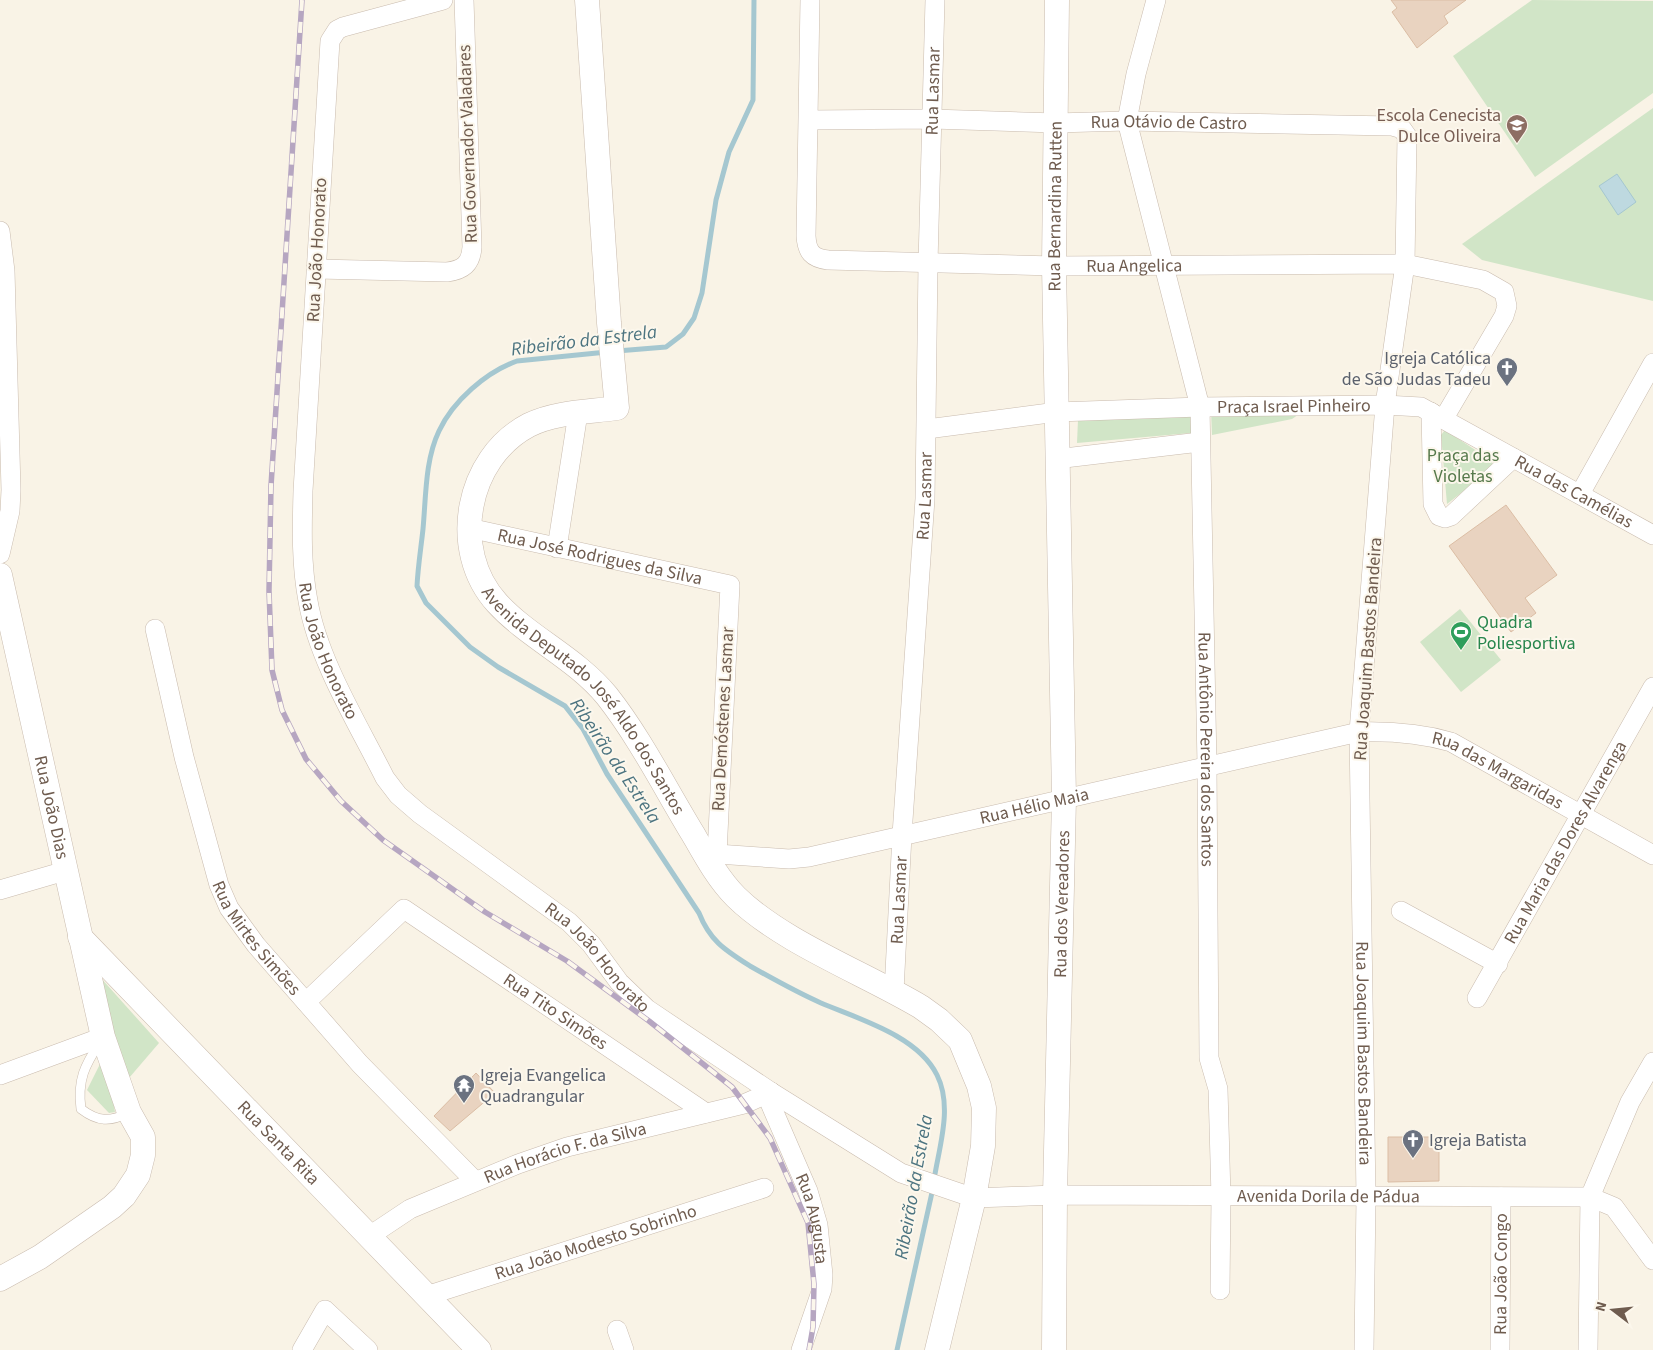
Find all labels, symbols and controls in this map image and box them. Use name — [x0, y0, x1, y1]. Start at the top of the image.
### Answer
street label: Rua Governador Valadares — [452, 44, 484, 244]
street label: Rua Lasmar — [919, 46, 946, 136]
place label: Escola Cenecista Dulce Oliveira — [1377, 103, 1501, 149]
street label: Rua Otávio de Castro — [1090, 108, 1247, 136]
school or university icon: Escola Cenecista Dulce Oliveira — [1505, 113, 1529, 144]
street label: Rua Bernardina Rutten — [1041, 121, 1068, 292]
street label: Rua João Honorato — [301, 177, 333, 323]
street label: Rua Angelica — [1086, 253, 1182, 278]
water label: Ribeirão da Estrela — [510, 319, 658, 363]
place label: Igreja Católica de São Judas Tadeu — [1342, 346, 1491, 392]
church icon: Igreja Católica de São Judas Tadeu — [1495, 356, 1519, 387]
street label: Praça Israel Pinheiro — [1217, 393, 1371, 419]
park label: Praça das Violetas — [1427, 443, 1499, 489]
street label: Rua das Camélias — [1510, 449, 1638, 534]
street label: Rua Lasmar — [910, 451, 938, 541]
street label: Rua José Rodrigues da Silva — [495, 522, 705, 591]
street label: Rua Joaquim Bastos Bandeira — [1348, 536, 1388, 762]
street label: Rua João Honorato — [293, 581, 365, 724]
street label: Avenida Deputado José Aldo dos Santos — [476, 581, 691, 819]
place label: Quadra Poliesportiva — [1477, 610, 1576, 656]
sports icon: Quadra Poliesportiva — [1449, 620, 1473, 651]
street label: Rua Demóstenes Lasmar — [706, 625, 740, 812]
street label: Rua Antônio Pereira dos Santos — [1192, 632, 1220, 867]
water label: Ribeirão da Estrela — [563, 693, 667, 829]
street label: Rua das Margaridas — [1429, 725, 1568, 815]
street label: Rua Maria das Dores Alvarenga — [1498, 736, 1633, 948]
street label: Rua João Dias — [28, 753, 75, 861]
street label: Rua Hélio Maia — [977, 781, 1091, 830]
street label: Rua dos Vereadores — [1047, 830, 1076, 978]
street label: Rua Lasmar — [884, 855, 913, 945]
street label: Rua Mirtes Simões — [206, 877, 307, 1001]
street label: Rua João Honorato — [540, 896, 656, 1018]
street label: Rua Joaquim Bastos Bandeira — [1350, 941, 1378, 1166]
street label: Rua Tito Simões — [498, 967, 613, 1056]
place label: Igreja Evangelica Quadrangular — [480, 1063, 606, 1109]
temple icon: Igreja Evangelica Quadrangular — [452, 1073, 476, 1104]
street label: Rua Santa Rita — [232, 1095, 326, 1191]
water label: Ribeirão da Estrela — [888, 1112, 940, 1262]
street label: Rua Horácio F. da Silva — [480, 1116, 649, 1189]
church icon: Igreja Batista — [1401, 1128, 1425, 1159]
place label: Igreja Batista — [1429, 1128, 1527, 1153]
street label: Rua Augusta — [789, 1169, 834, 1265]
street label: Avenida Dorila de Pádua — [1237, 1183, 1420, 1209]
street label: Rua João Modesto Sobrinho — [491, 1198, 700, 1286]
street label: Rua João Congo — [1488, 1213, 1513, 1335]
north arrow — [1588, 1285, 1638, 1335]
text: N — [1591, 1299, 1612, 1314]

